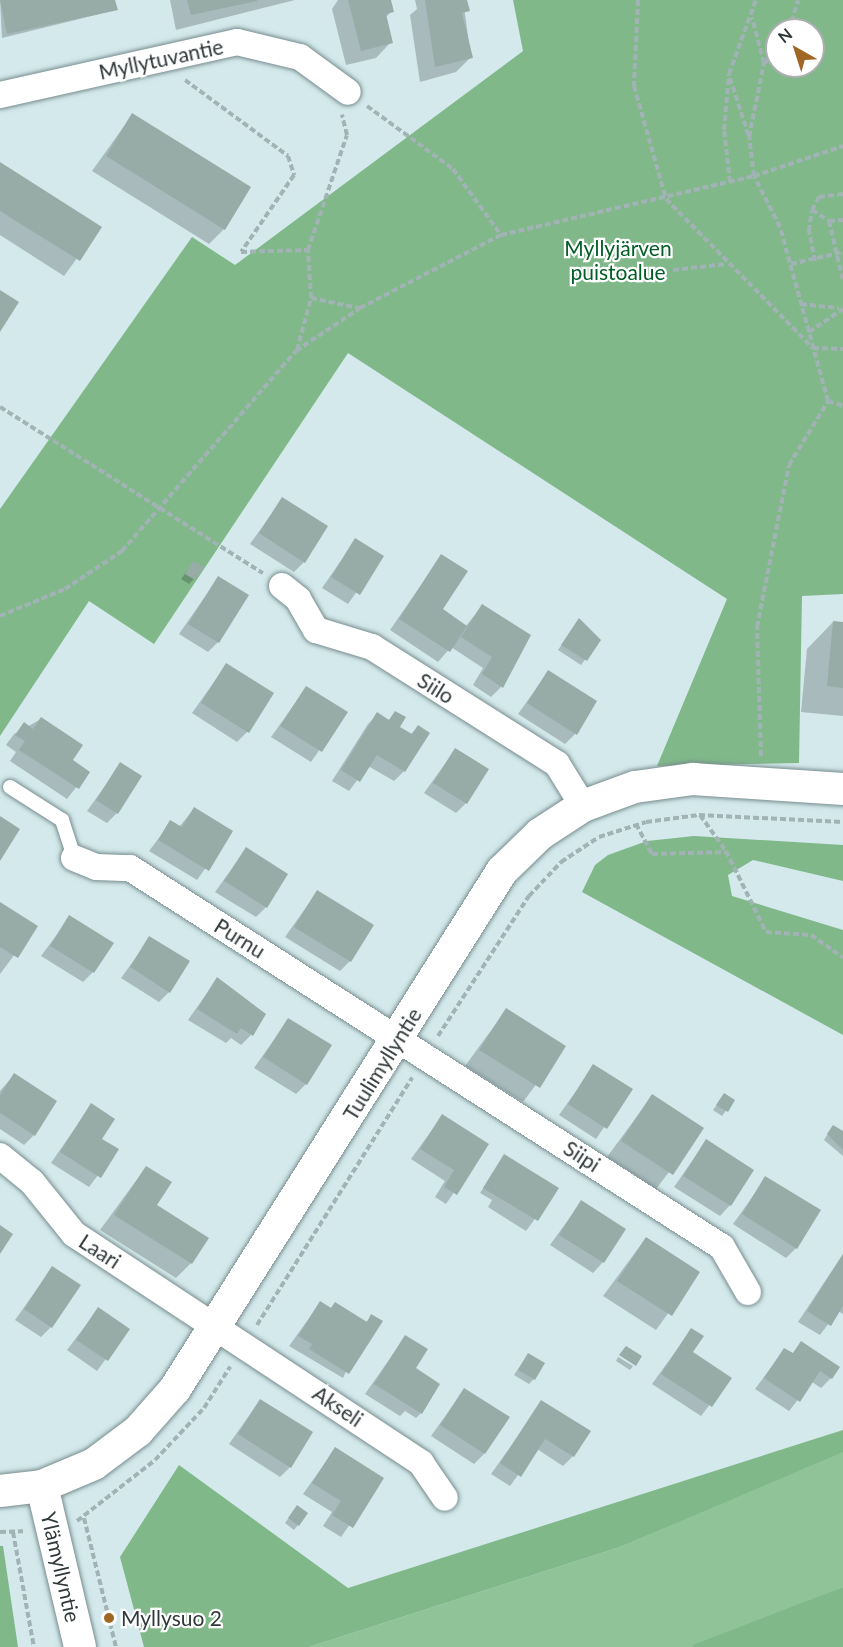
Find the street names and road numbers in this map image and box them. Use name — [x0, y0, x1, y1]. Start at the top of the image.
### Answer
street label: Myllytuvantie — [96, 34, 226, 84]
street label: Siilo — [413, 667, 459, 709]
street label: Purnu — [210, 913, 270, 963]
street label: Tuulimyllyntie — [337, 1003, 427, 1125]
street label: Siipi — [559, 1135, 605, 1177]
street label: Laari — [75, 1228, 125, 1274]
street label: Akseli — [308, 1380, 368, 1432]
street label: Ylämyllyntie — [36, 1509, 86, 1625]

